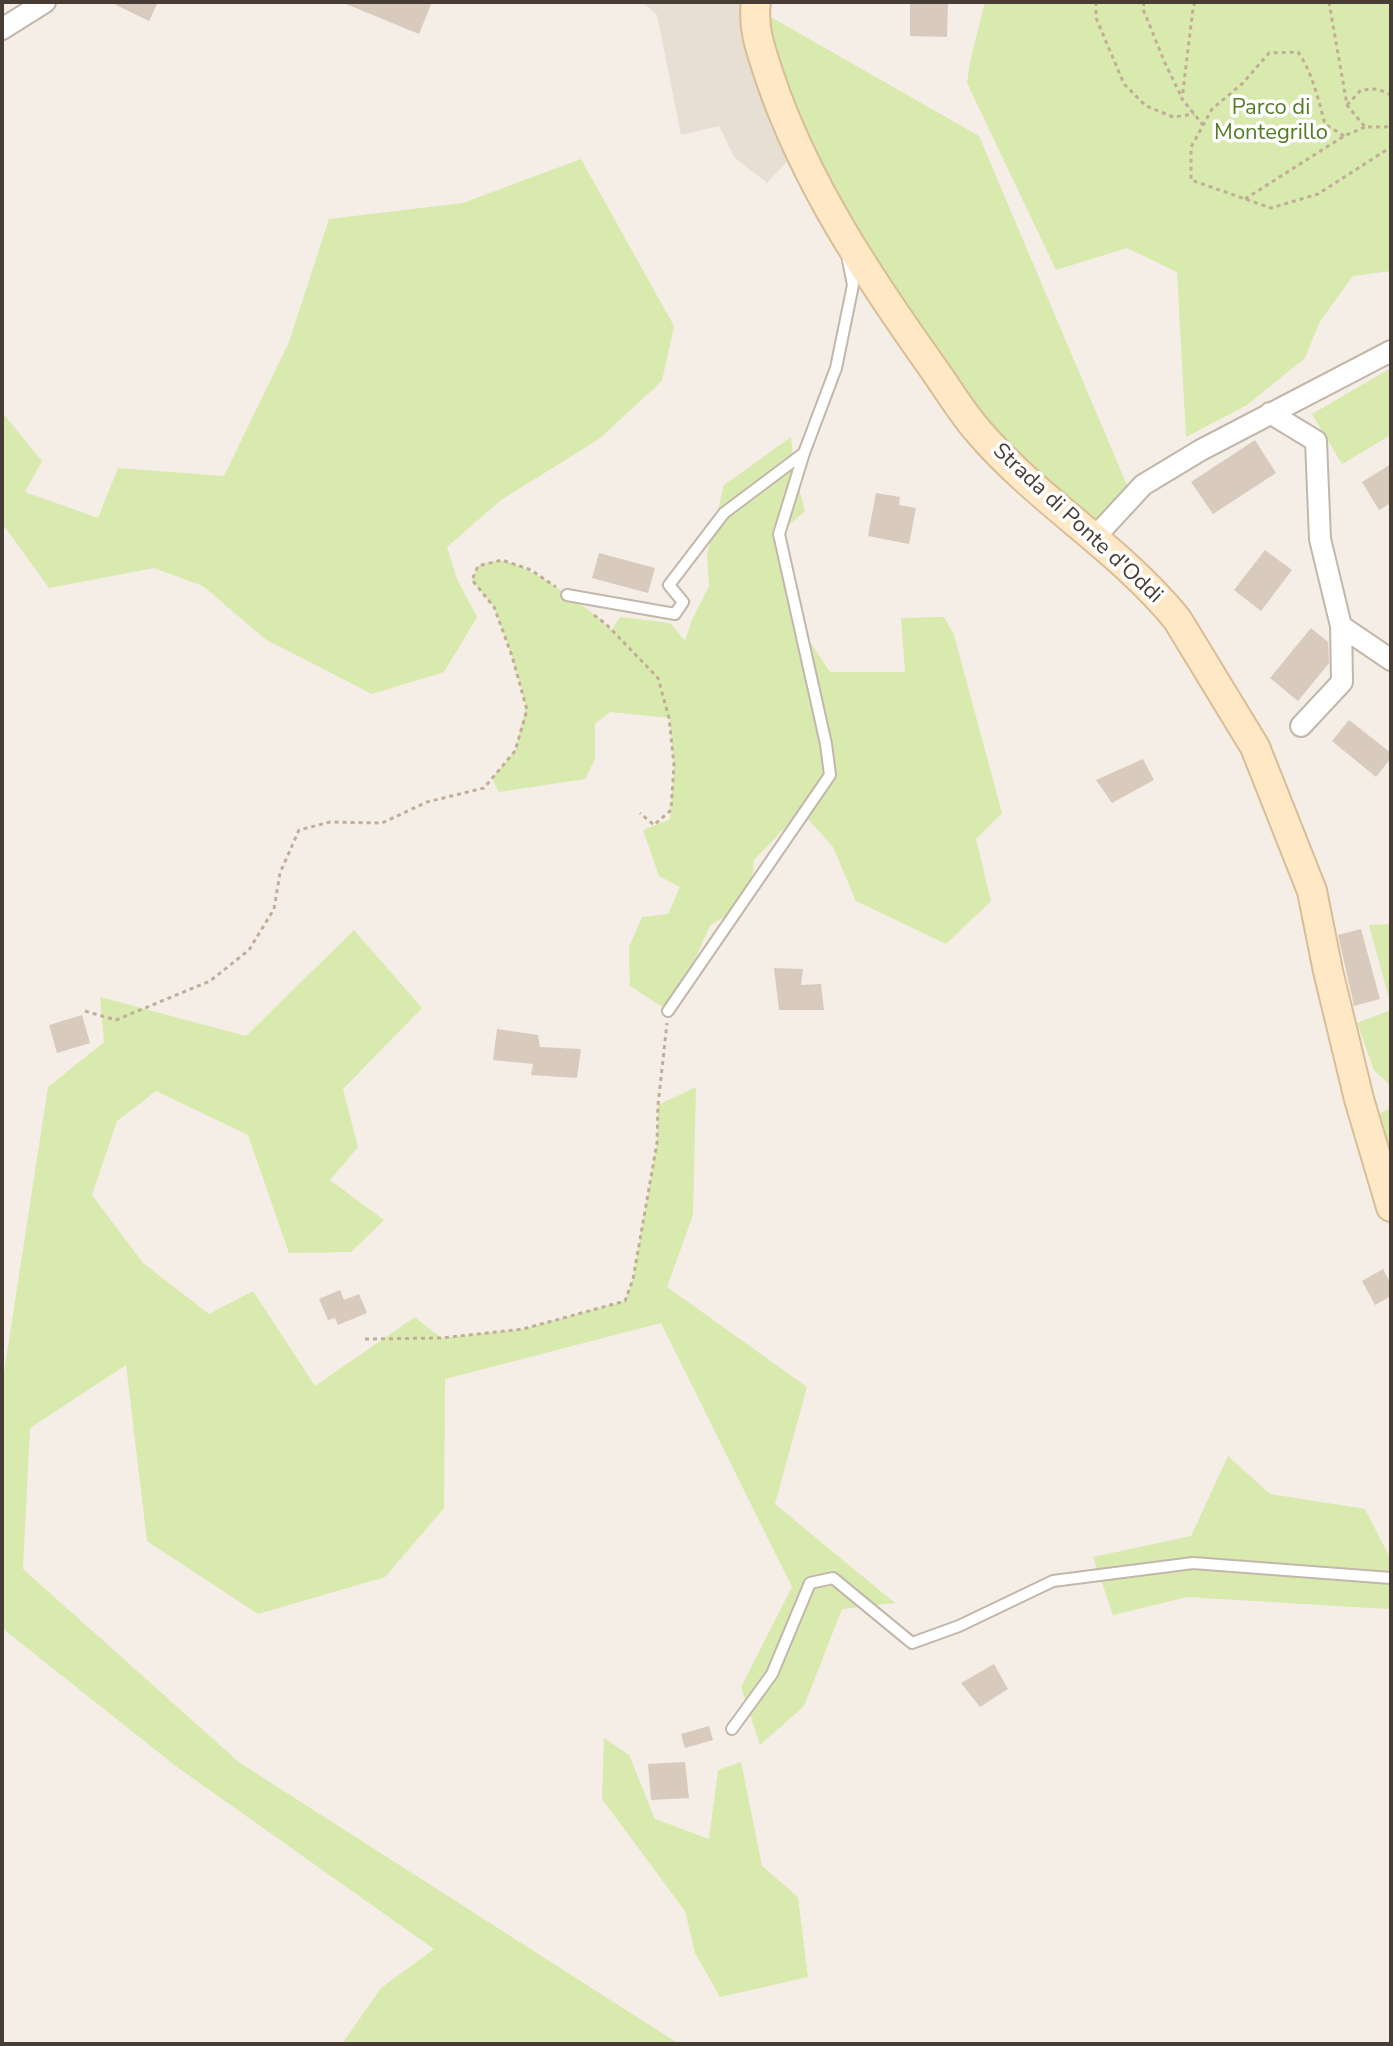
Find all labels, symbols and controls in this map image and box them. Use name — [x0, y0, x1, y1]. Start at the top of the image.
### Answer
park label: Parco di Montegrillo — [1214, 96, 1328, 148]
street label: Strada di Ponte d'Oddi — [987, 438, 1167, 610]

